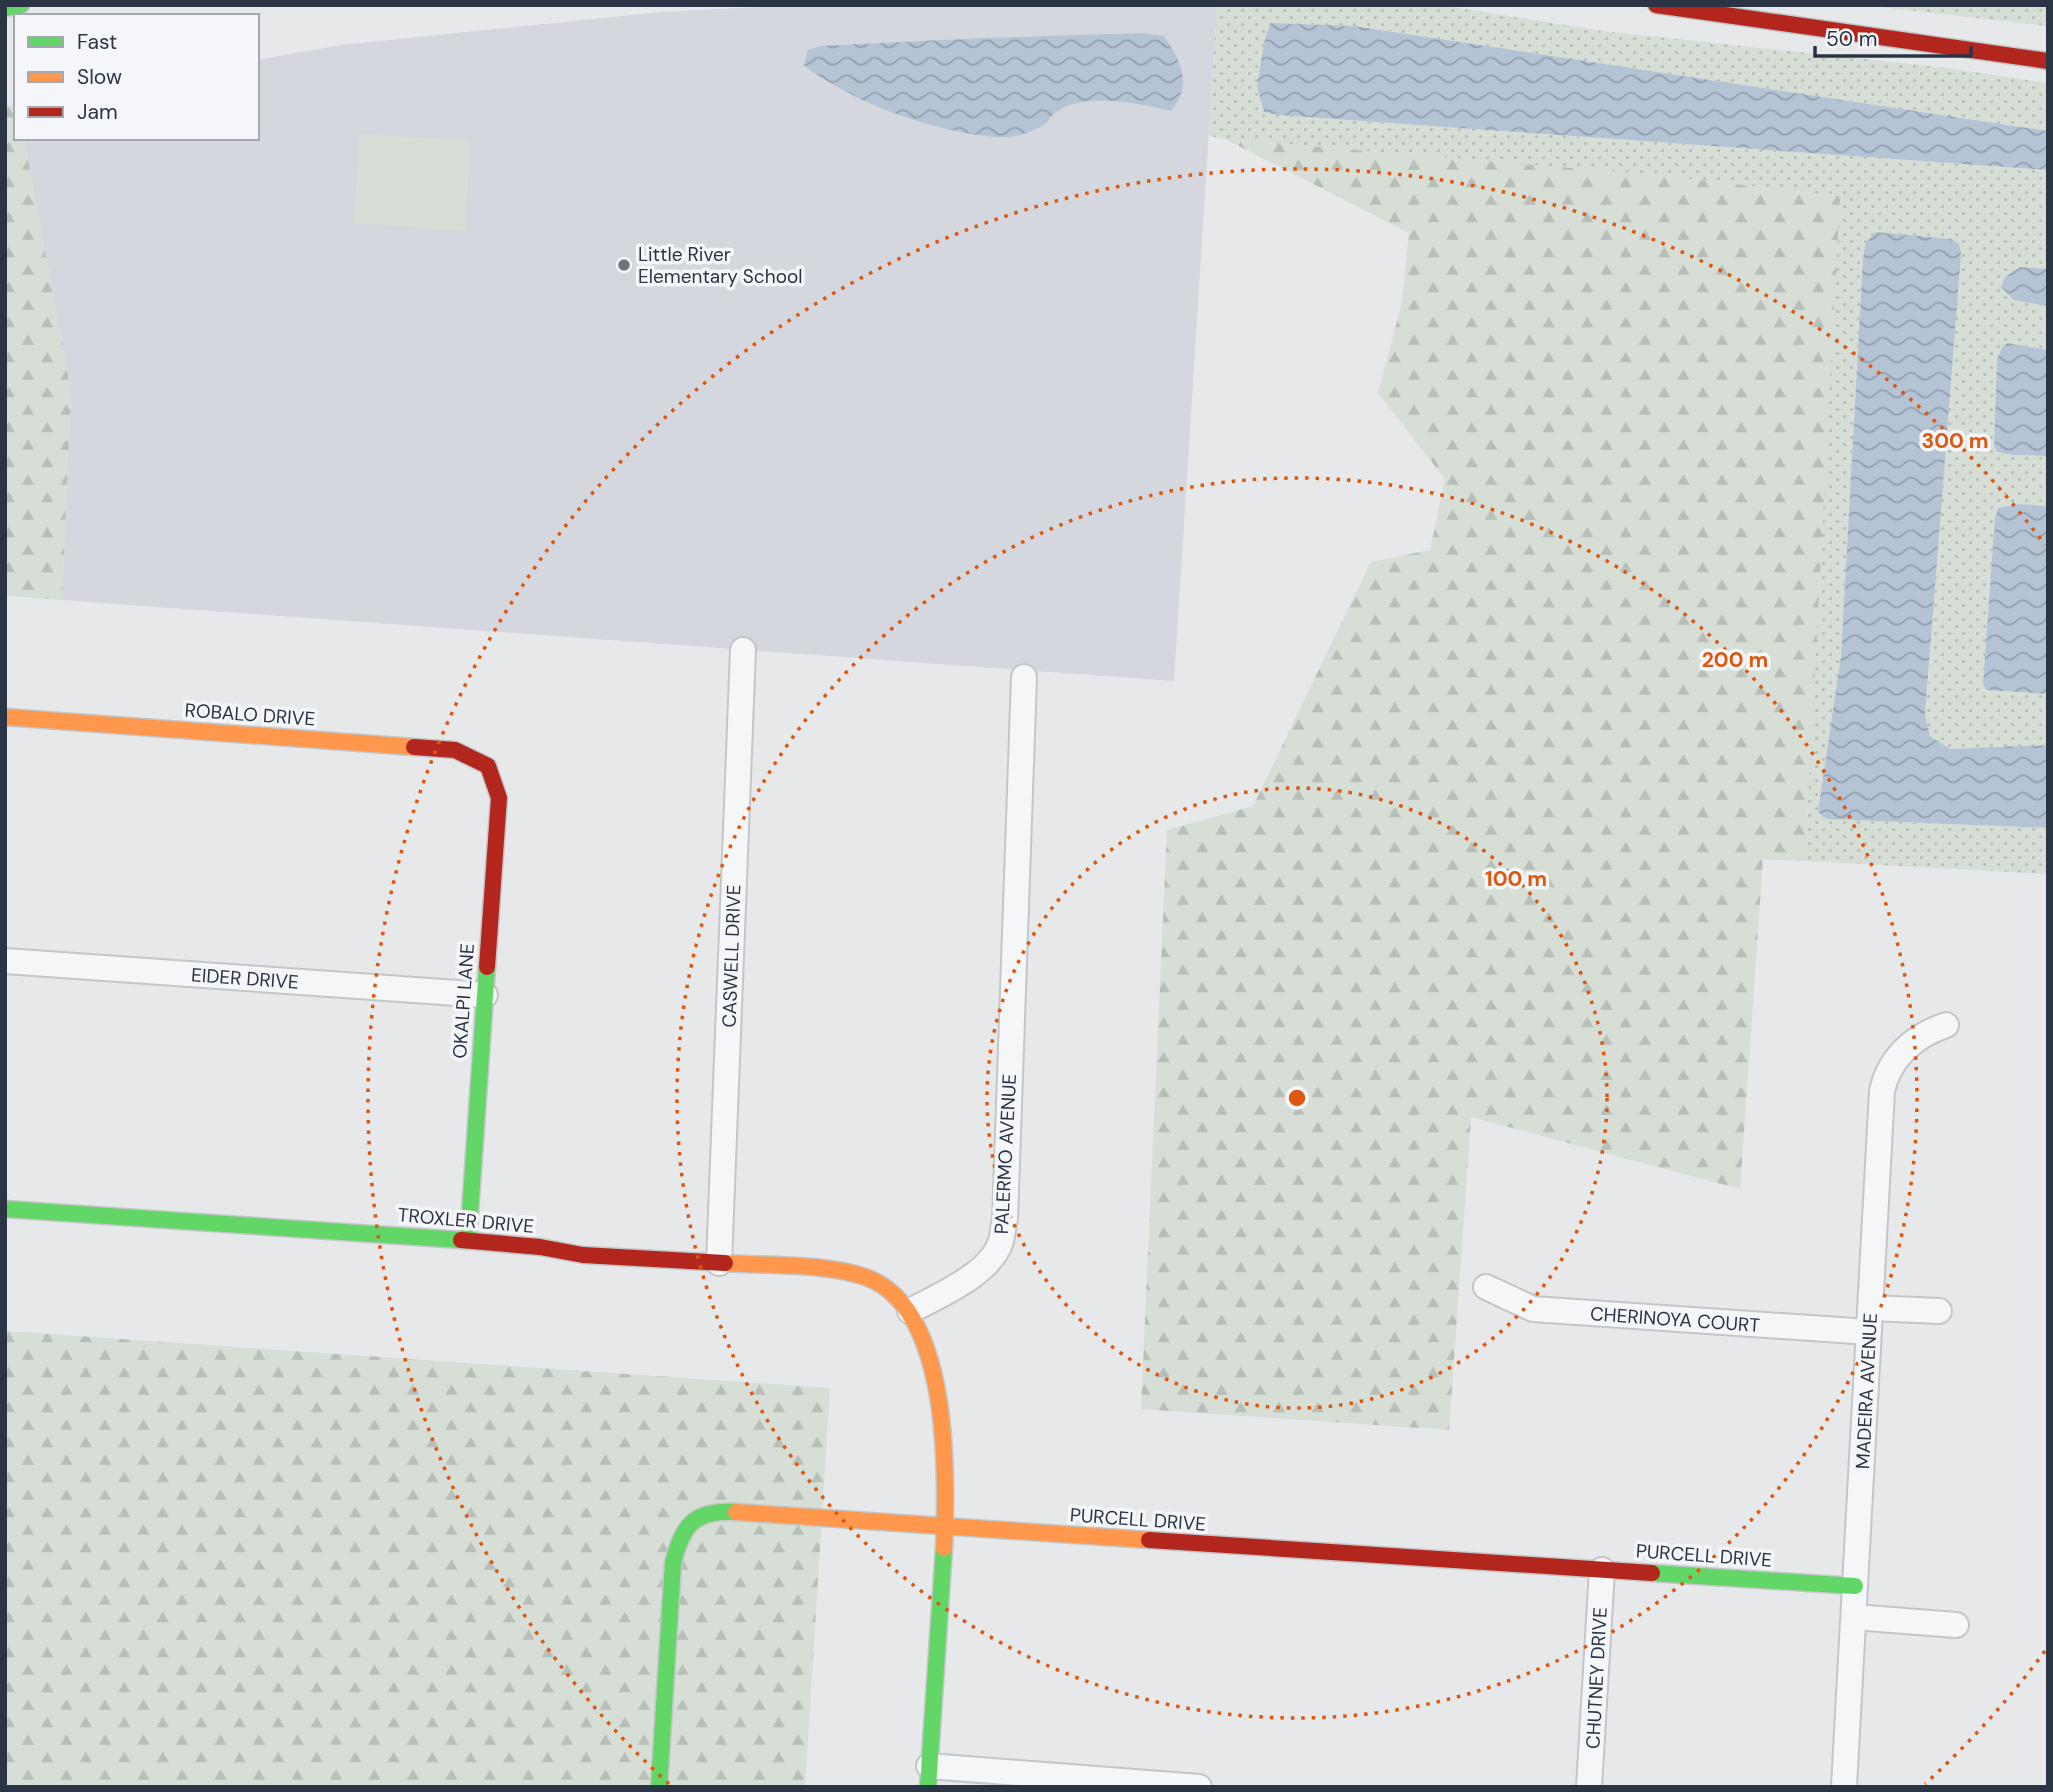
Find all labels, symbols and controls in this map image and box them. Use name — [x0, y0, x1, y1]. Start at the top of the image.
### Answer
legend — [14, 14, 259, 140]
scale bar — [1815, 14, 1971, 58]
text: 50 m — [1826, 25, 1877, 53]
text: Fast — [77, 28, 117, 56]
text: Slow — [77, 63, 122, 91]
text: Jam — [77, 98, 118, 126]
place label: Little River Elementary School — [638, 242, 802, 289]
marker: Little River Elementary School — [616, 257, 632, 273]
text: 300 m — [1922, 427, 1988, 455]
text: 200 m — [1702, 646, 1768, 674]
street label: ROBALO DRIVE — [184, 697, 316, 732]
text: 100 m — [1485, 865, 1547, 893]
street label: CASWELL DRIVE — [717, 884, 746, 1028]
street label: OKALPI LANE — [447, 943, 480, 1059]
street label: EIDER DRIVE — [190, 962, 300, 995]
street label: PALERMO AVENUE — [989, 1073, 1022, 1235]
centre of rings — [1285, 1086, 1309, 1110]
street label: TROXLER DRIVE — [397, 1202, 535, 1239]
street label: CHERINOYA COURT — [1589, 1301, 1761, 1338]
street label: MADEIRA AVENUE — [1850, 1312, 1883, 1470]
street label: PURCELL DRIVE — [1069, 1502, 1207, 1537]
street label: PURCELL DRIVE — [1635, 1538, 1773, 1573]
street label: CHUTNEY DRIVE — [1580, 1607, 1613, 1750]

